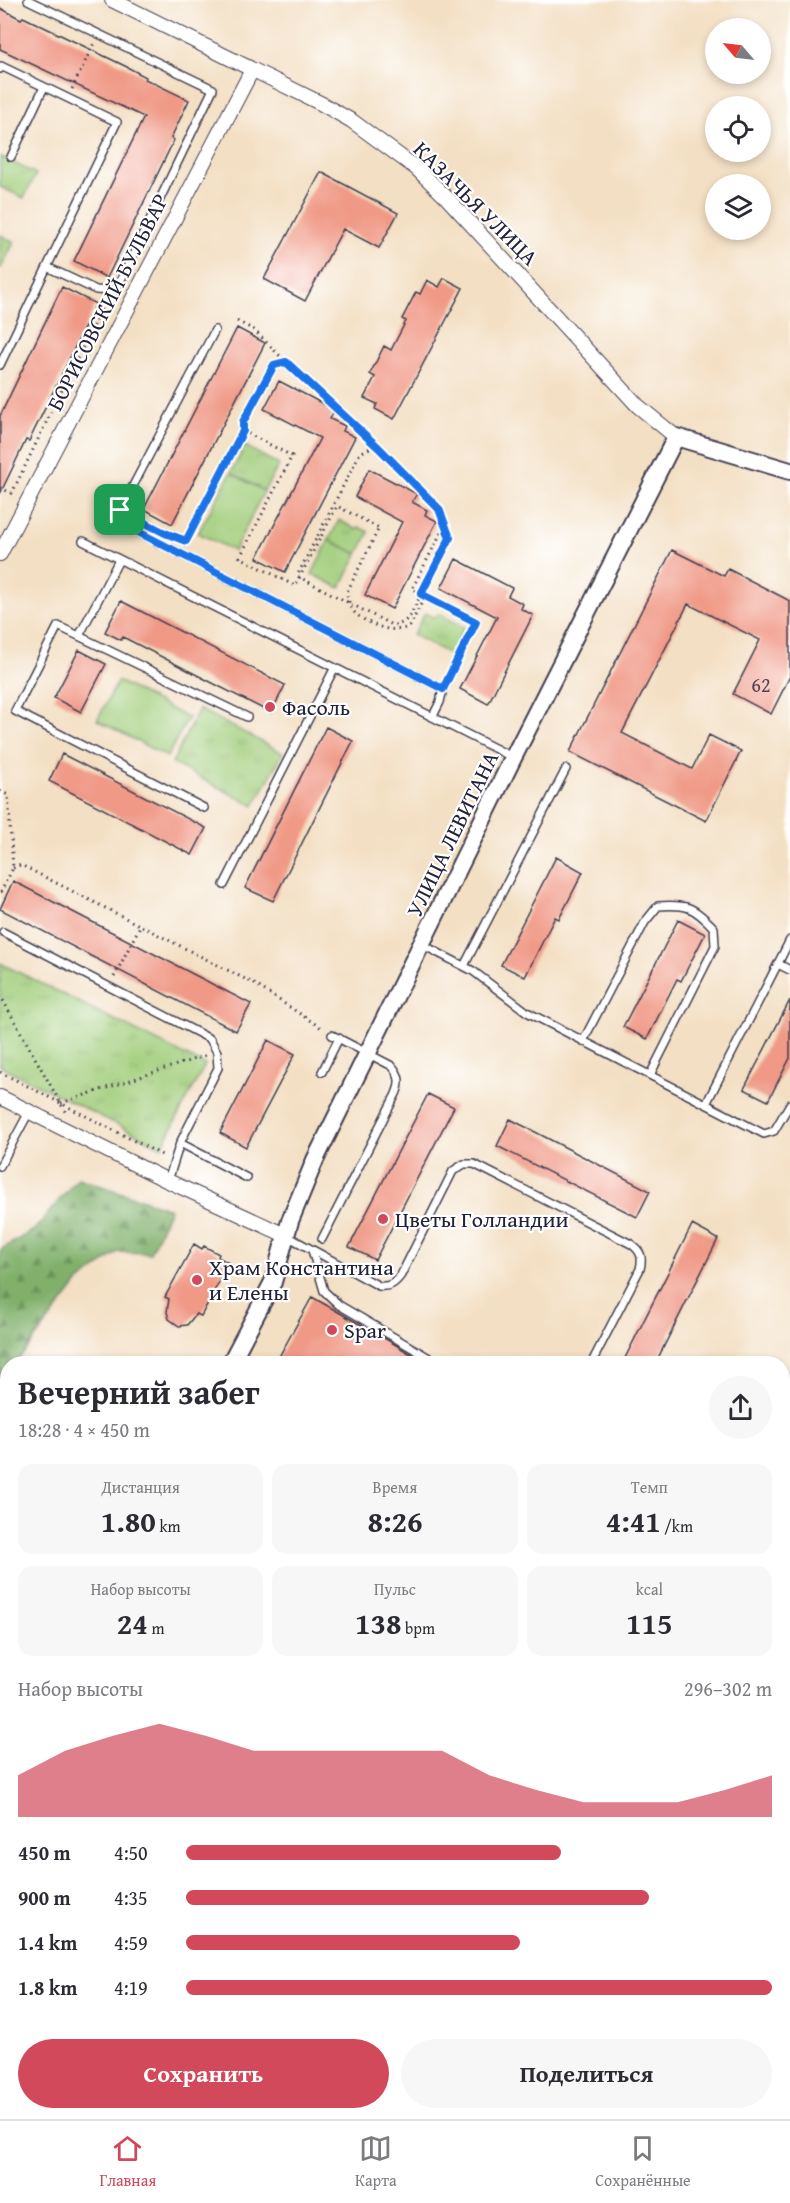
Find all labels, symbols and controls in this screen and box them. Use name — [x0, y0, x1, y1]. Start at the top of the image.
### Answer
north arrow — [705, 18, 771, 84]
map controls — [705, 18, 771, 240]
button: locate — [705, 96, 771, 162]
street label: КАЗАЧЬЯ УЛИЦА — [406, 133, 546, 273]
button: layers — [705, 174, 771, 240]
street label: БОРИСОВСКИЙ БУЛЬВАР — [38, 188, 176, 416]
pin — [94, 484, 145, 535]
icon: arrive — [103, 493, 136, 526]
house number: 62 — [751, 670, 771, 699]
place label: Фасоль — [282, 691, 350, 723]
marker: Фасоль — [263, 700, 277, 714]
street label: УЛИЦА ЛЕВИТАНА — [398, 745, 506, 922]
place label: Цветы Голландии — [395, 1203, 569, 1235]
marker: Цветы Голландии — [376, 1212, 390, 1226]
place label: Храм Константина и Елены — [209, 1251, 394, 1308]
marker: Храм Константина и Елены — [190, 1273, 204, 1287]
place label: Spar — [344, 1314, 386, 1346]
marker: Spar — [325, 1323, 339, 1337]
text: Вечерний забег — [18, 1368, 260, 1416]
button: share — [709, 1376, 772, 1439]
text: 18:28 · 4 × 450 m — [18, 1415, 150, 1444]
text: Дистанция — [102, 1475, 180, 1499]
text: Время — [373, 1475, 417, 1499]
text: Темп — [631, 1475, 668, 1499]
text: 1.80 — [101, 1499, 156, 1543]
text: 8:26 — [367, 1499, 423, 1543]
text: 4:41 — [606, 1499, 661, 1543]
text: km — [156, 1514, 181, 1538]
text: /km — [661, 1514, 693, 1538]
text: Набор высоты — [91, 1577, 191, 1601]
text: Пульс — [374, 1577, 416, 1601]
text: kcal — [636, 1577, 663, 1601]
text: 24 — [117, 1601, 148, 1645]
text: 138 — [355, 1601, 402, 1645]
text: 115 — [626, 1601, 673, 1645]
text: m — [148, 1616, 165, 1640]
text: bpm — [402, 1616, 435, 1640]
text: Набор высоты — [18, 1674, 143, 1703]
text: 296–302 m — [684, 1674, 772, 1703]
text: 450 m — [18, 1838, 71, 1867]
text: 4:50 — [114, 1838, 148, 1867]
text: 900 m — [18, 1883, 71, 1912]
text: 4:35 — [114, 1883, 148, 1912]
text: 1.4 km — [18, 1928, 77, 1957]
text: 4:59 — [114, 1928, 148, 1957]
text: 1.8 km — [18, 1973, 77, 2002]
text: 4:19 — [114, 1973, 148, 2002]
button: Сохранить — [18, 2039, 389, 2108]
button: Поделиться — [401, 2039, 772, 2108]
tab: Главная — [99, 2132, 156, 2192]
tab: Карта — [355, 2132, 397, 2192]
tab: Сохранённые — [595, 2132, 691, 2192]

